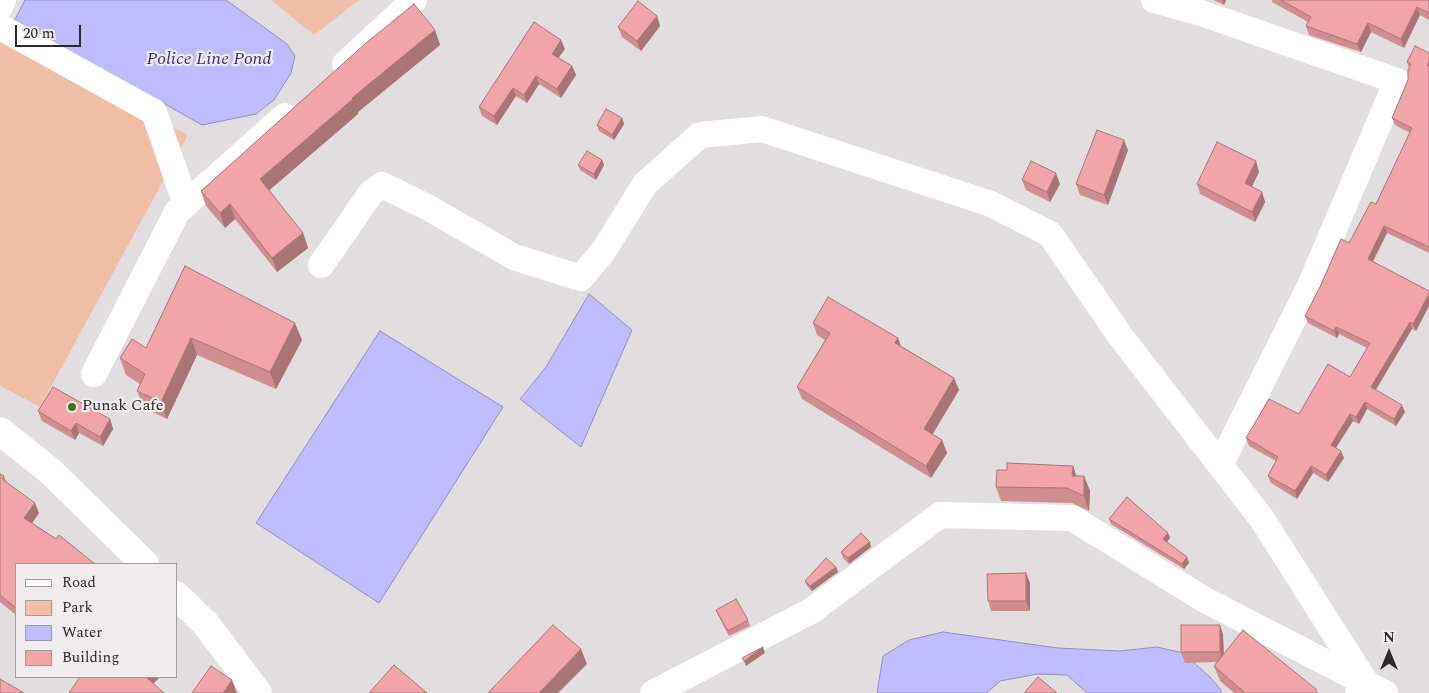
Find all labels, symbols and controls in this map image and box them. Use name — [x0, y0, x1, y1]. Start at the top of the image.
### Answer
scale bar — [18, 15, 84, 47]
text: 20 m — [23, 22, 55, 45]
water label: Police Line Pond — [147, 49, 271, 71]
place label: Punak Cafe — [82, 397, 164, 417]
marker: Punak Cafe — [66, 401, 78, 413]
legend — [15, 563, 178, 678]
text: Road — [62, 571, 96, 594]
text: Park — [62, 596, 93, 619]
text: Water — [62, 621, 102, 644]
text: N — [1383, 627, 1395, 648]
north arrow — [1364, 628, 1414, 678]
text: Building — [62, 646, 119, 669]

